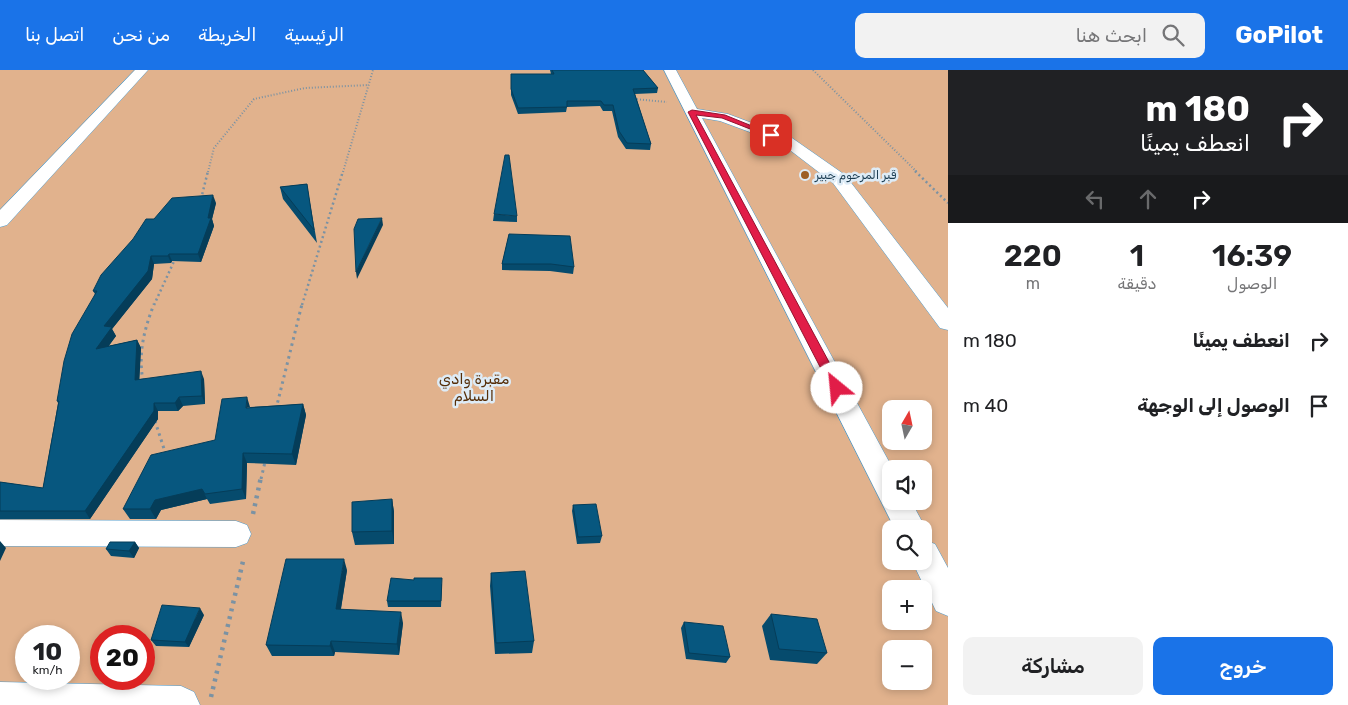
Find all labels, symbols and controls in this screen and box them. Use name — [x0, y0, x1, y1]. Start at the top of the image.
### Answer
search box — [855, 13, 1205, 58]
icon: search — [1159, 21, 1187, 49]
text: GoPilot — [1235, 21, 1323, 49]
text: اتصل بنا — [25, 24, 84, 46]
text: من نحن — [112, 24, 170, 46]
text: الخريطة — [198, 24, 256, 46]
text: الرئيسية — [284, 24, 344, 46]
text: ابحث هنا — [1076, 24, 1147, 47]
text: 180 m — [1146, 88, 1250, 130]
icon: right — [1268, 90, 1333, 155]
pin — [750, 114, 792, 156]
icon: arrive — [757, 121, 785, 149]
text: انعطف يمينًا — [1140, 130, 1250, 157]
place label: قبر المرحوم جبير — [814, 168, 897, 184]
marker: قبر المرحوم جبير — [799, 169, 811, 181]
icon: left — [1081, 185, 1109, 213]
icon: ahead — [1134, 185, 1162, 213]
icon: right — [1187, 185, 1215, 213]
text: 220 — [1004, 238, 1062, 274]
text: 1 — [1130, 238, 1144, 274]
text: 16:39 — [1212, 238, 1292, 274]
text: m — [1026, 274, 1040, 293]
text: دقيقة — [1118, 274, 1156, 293]
text: الوصول — [1227, 274, 1277, 293]
icon: right — [1305, 327, 1333, 355]
text: 180 m — [963, 329, 1017, 352]
text: انعطف يمينًا — [1193, 329, 1290, 352]
position arrow — [810, 361, 862, 413]
park label: مقبرة وادي السلام — [439, 370, 509, 406]
icon: arrive — [1305, 392, 1333, 420]
text: 40 m — [963, 394, 1008, 417]
text: الوصول إلى الوجهة — [1137, 394, 1290, 417]
north arrow — [882, 400, 932, 450]
map controls — [882, 400, 932, 690]
button: sound — [882, 460, 932, 510]
button: search — [882, 520, 932, 570]
button: + — [882, 580, 932, 630]
speed limit sign: 20 — [90, 625, 155, 690]
text: 10 — [33, 637, 62, 666]
button: مشاركة — [963, 637, 1143, 695]
button: خروج — [1153, 637, 1333, 695]
button: − — [882, 640, 932, 690]
text: km/h — [33, 663, 62, 677]

